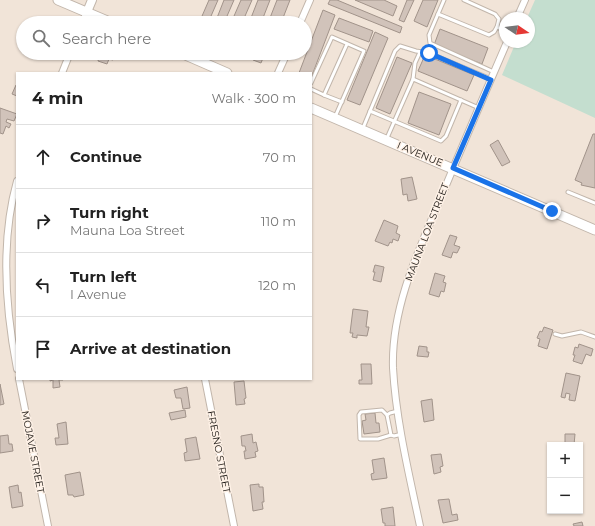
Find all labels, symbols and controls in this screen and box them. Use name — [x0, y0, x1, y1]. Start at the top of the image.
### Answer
north arrow — [499, 12, 535, 48]
search box — [16, 16, 312, 60]
icon: search — [30, 27, 52, 49]
text: Search here — [62, 29, 151, 48]
route start — [420, 44, 438, 62]
text: 4 min — [32, 88, 83, 108]
text: Walk · 300 m — [211, 90, 296, 106]
street label: I AVENUE — [395, 138, 445, 170]
icon: ahead — [32, 146, 54, 168]
text: Continue — [70, 147, 142, 166]
text: 70 m — [263, 149, 296, 165]
street label: MAUNA LOA STREET — [402, 181, 452, 283]
route end — [543, 202, 561, 220]
text: Turn right — [70, 203, 149, 222]
icon: right — [32, 210, 54, 232]
text: 110 m — [261, 213, 296, 229]
text: Mauna Loa Street — [70, 222, 185, 238]
text: Turn left — [70, 267, 137, 286]
icon: left — [32, 274, 54, 296]
text: 120 m — [258, 277, 296, 293]
text: I Avenue — [70, 286, 126, 302]
icon: arrive — [32, 338, 54, 360]
text: Arrive at destination — [70, 339, 231, 358]
street label: MOJAVE STREET — [19, 410, 47, 495]
street label: FRESNO STREET — [205, 410, 233, 495]
map controls — [547, 442, 583, 514]
button: + — [547, 442, 583, 478]
button: − — [547, 478, 583, 514]

